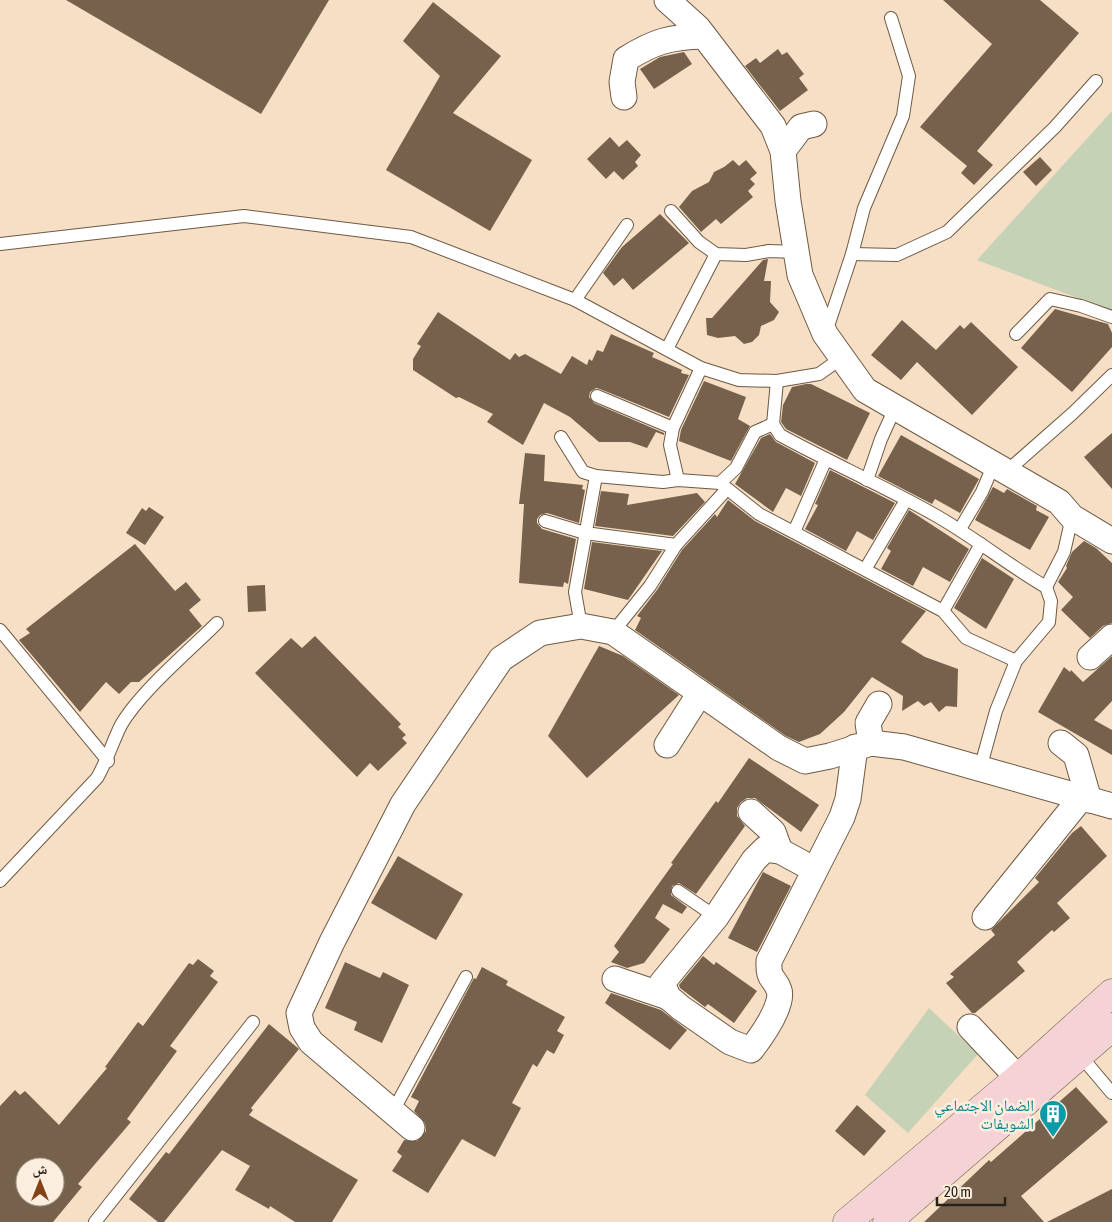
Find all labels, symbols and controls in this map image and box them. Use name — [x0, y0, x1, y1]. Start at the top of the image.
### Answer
place label: الضمان الاجتماعي الشويفات — [934, 1096, 1034, 1133]
building icon: الضمان الاجتماعي الشويفات — [1038, 1099, 1068, 1138]
north arrow — [15, 1157, 65, 1207]
text: ش — [33, 1161, 48, 1178]
scale bar — [937, 1174, 1004, 1206]
text: 20 m — [944, 1183, 971, 1200]

